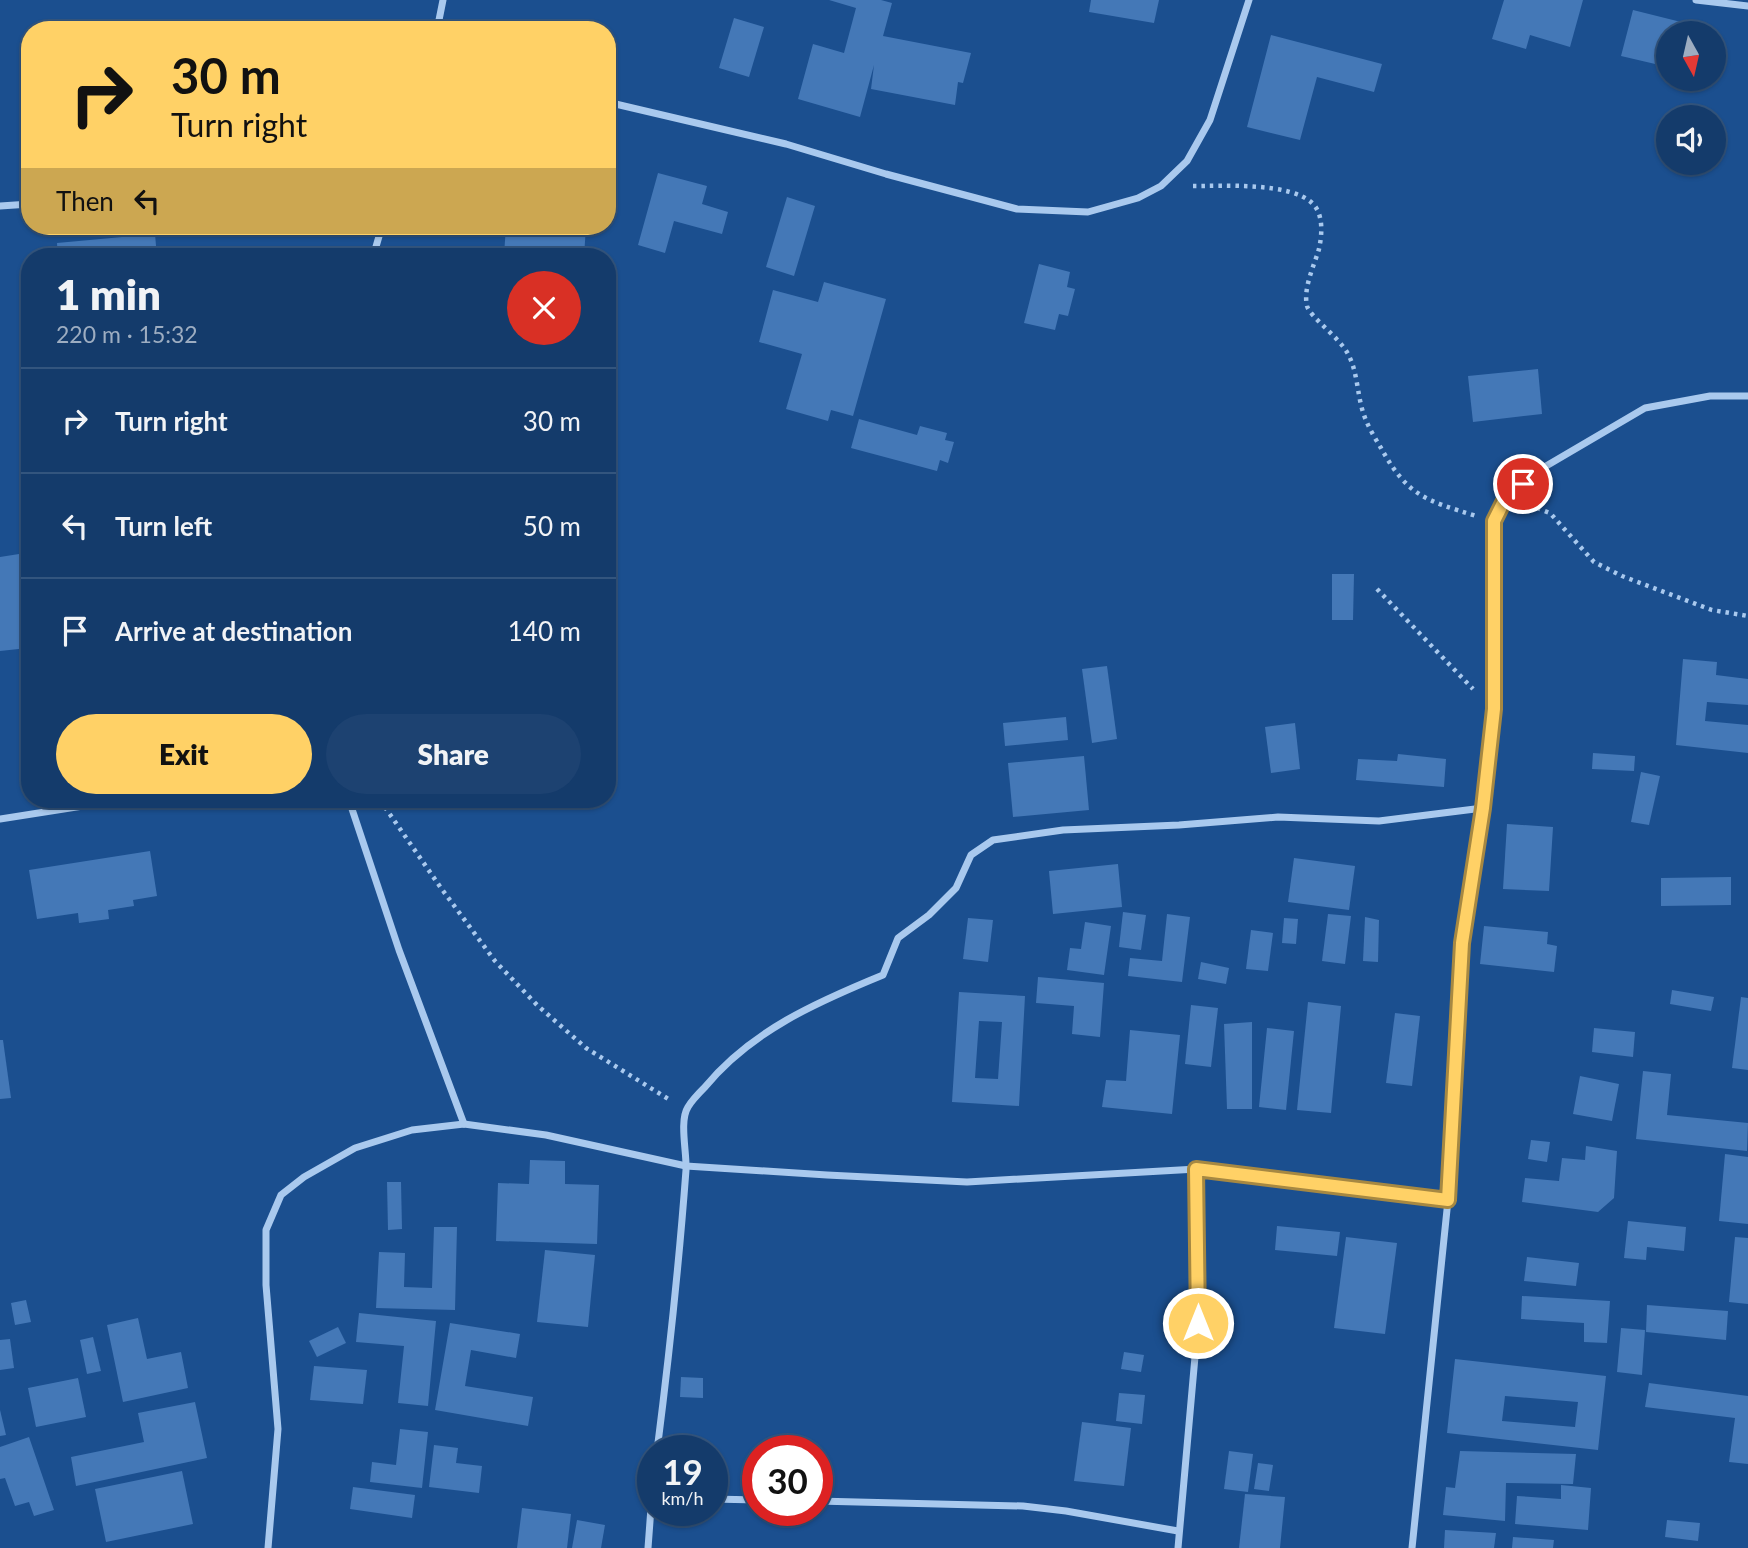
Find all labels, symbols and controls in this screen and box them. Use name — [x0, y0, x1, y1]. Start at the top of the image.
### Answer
north arrow — [1656, 21, 1726, 91]
map controls — [1656, 21, 1726, 175]
text: 30 m — [171, 46, 281, 104]
icon: right — [56, 49, 147, 140]
text: Turn right — [171, 105, 307, 144]
button: sound — [1656, 105, 1726, 175]
icon: left — [128, 182, 166, 220]
text: Then — [56, 185, 114, 217]
text: 1 min — [56, 269, 161, 319]
button: close — [507, 271, 581, 345]
text: 220 m · 15:32 — [56, 320, 198, 348]
icon: right — [56, 402, 94, 440]
text: Turn right — [115, 405, 228, 437]
text: 30 m — [523, 405, 581, 437]
pin — [1493, 454, 1553, 514]
icon: arrive — [1504, 465, 1542, 503]
icon: left — [56, 507, 94, 545]
text: Turn left — [115, 510, 212, 542]
text: 50 m — [523, 510, 581, 542]
icon: arrive — [56, 612, 94, 650]
text: Arrive at destination — [115, 615, 352, 647]
text: 140 m — [508, 615, 581, 647]
button: Exit — [56, 714, 312, 794]
button: Share — [326, 714, 581, 794]
position arrow — [1161, 1286, 1235, 1360]
speed limit sign: 30 — [742, 1435, 833, 1526]
text: 19 — [662, 1450, 703, 1492]
text: km/h — [661, 1487, 704, 1509]

